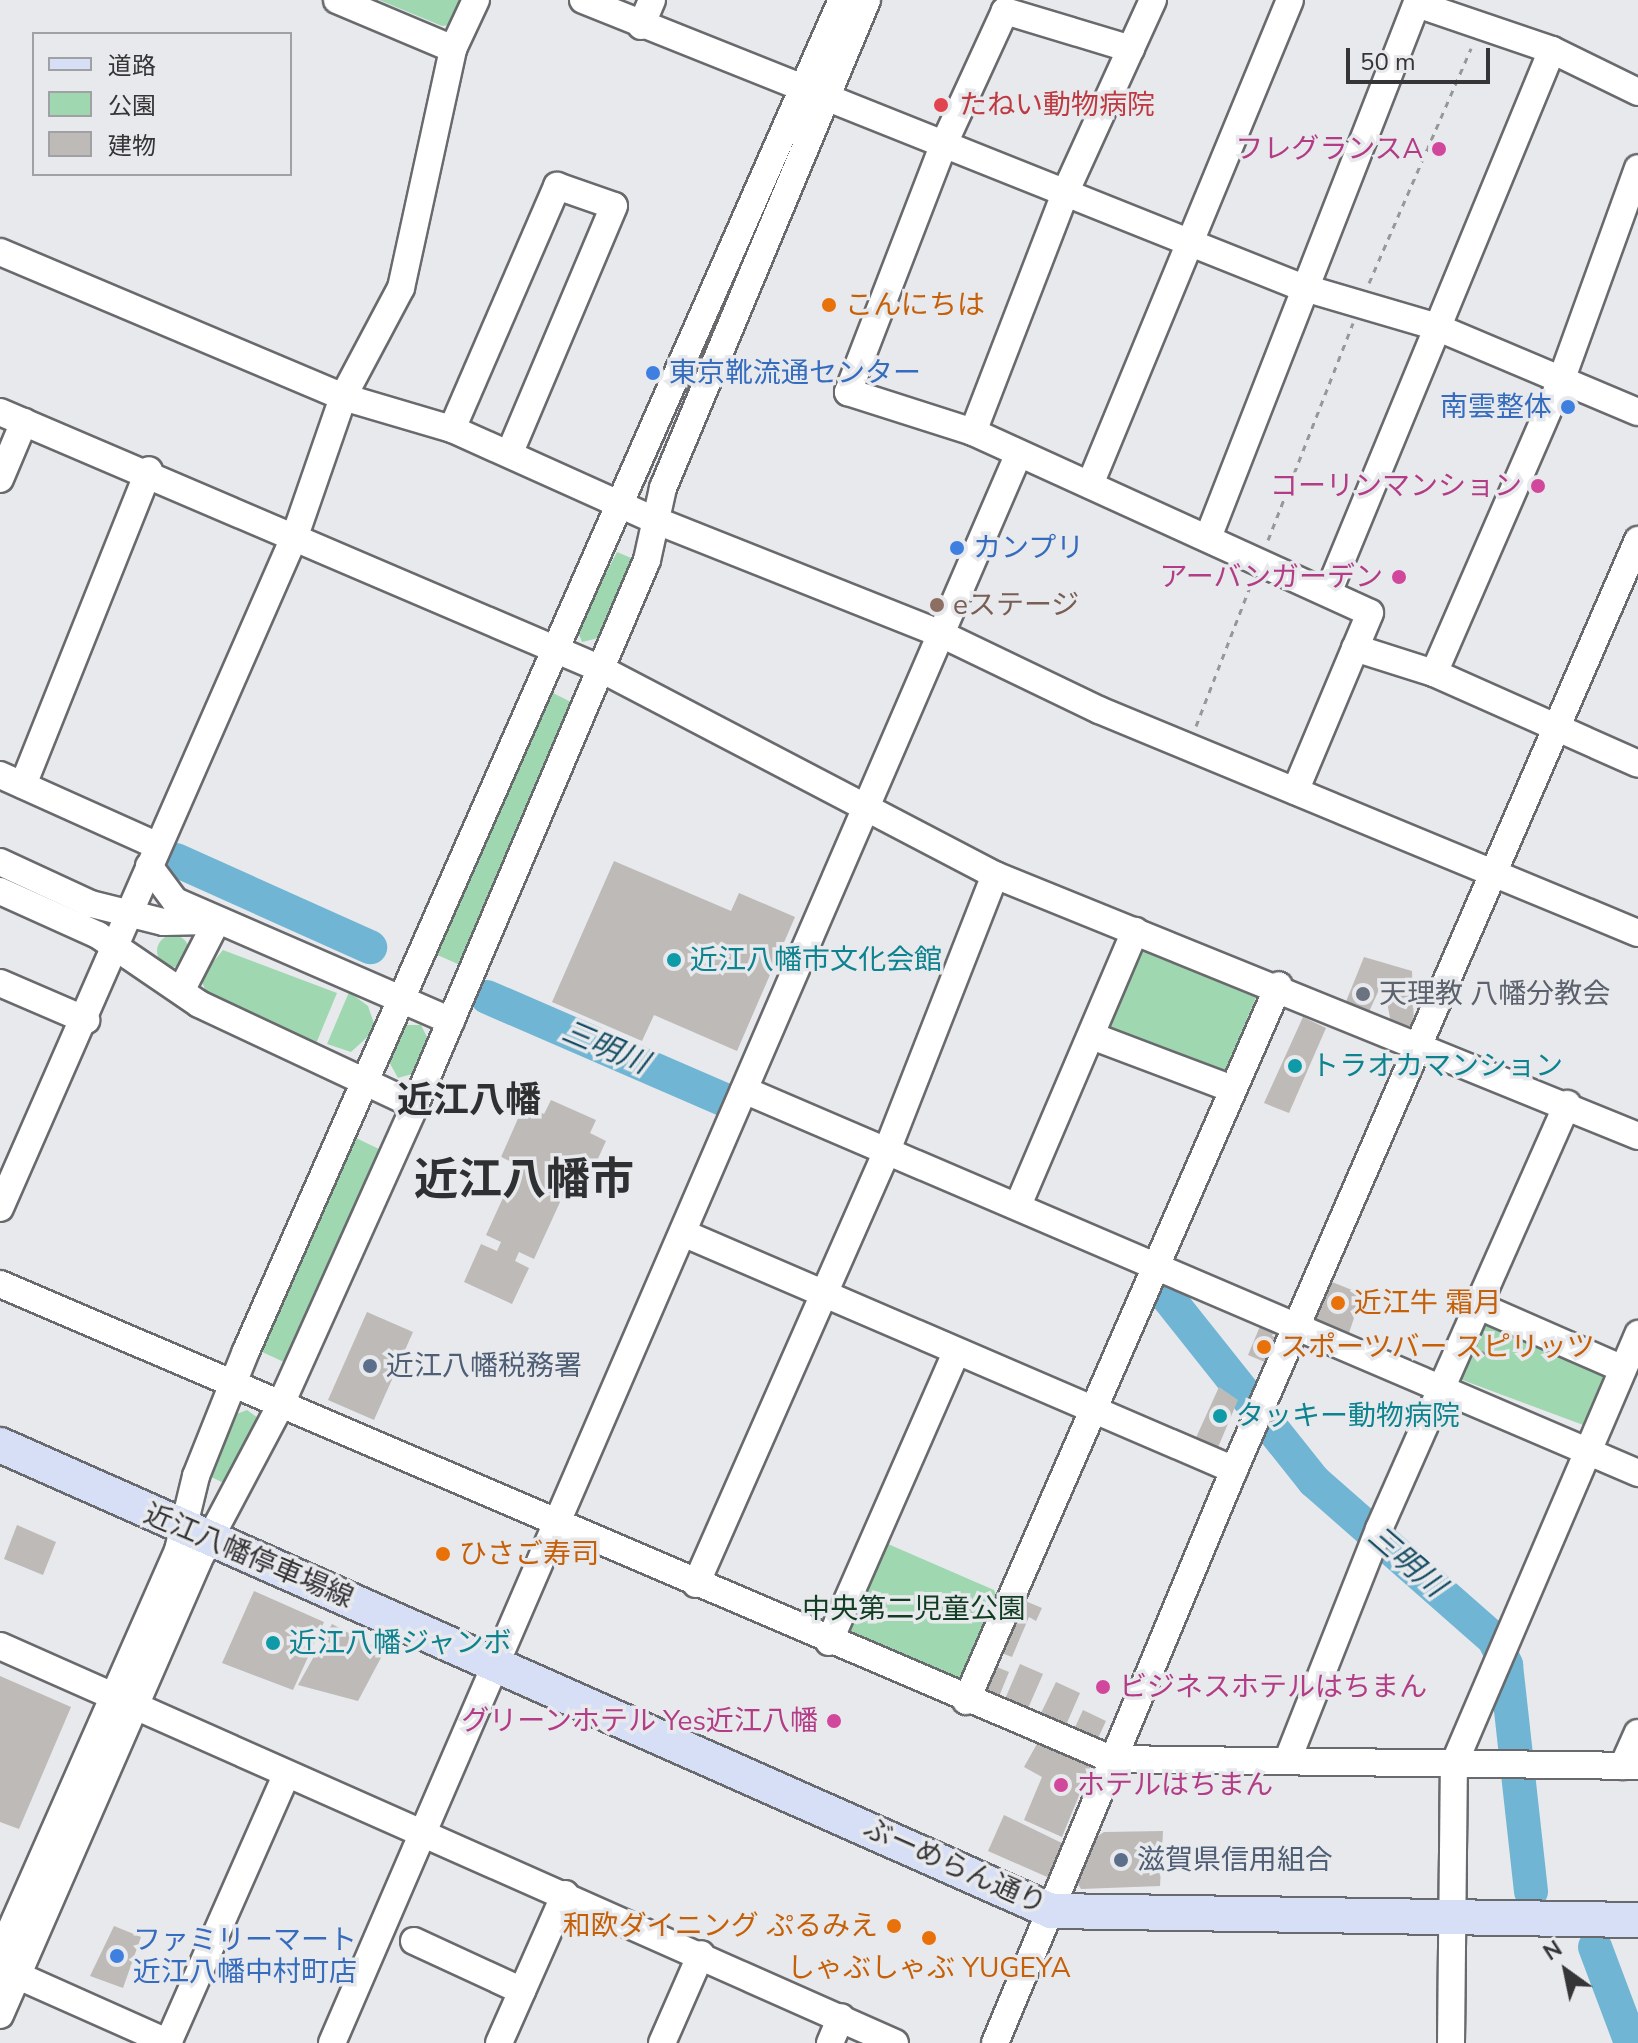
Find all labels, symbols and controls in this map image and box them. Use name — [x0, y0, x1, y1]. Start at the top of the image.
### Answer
legend — [32, 32, 292, 176]
scale bar — [1350, 32, 1494, 82]
text: 50 m — [1360, 46, 1416, 78]
text: 道路 — [108, 50, 156, 82]
place label: たねい動物病院 — [959, 88, 1155, 122]
text: 公園 — [108, 90, 156, 122]
marker: たねい動物病院 — [930, 94, 952, 116]
text: 建物 — [108, 130, 156, 162]
place label: フレグランスA — [1235, 132, 1423, 166]
marker: フレグランスA — [1430, 140, 1448, 158]
place label: こんにちは — [845, 288, 985, 322]
marker: こんにちは — [820, 296, 838, 314]
place label: 東京靴流通センター — [669, 356, 921, 390]
marker: 東京靴流通センター — [644, 364, 662, 382]
place label: 南雲整体 — [1440, 390, 1552, 424]
marker: 南雲整体 — [1559, 398, 1577, 416]
place label: コーリンマンション — [1270, 469, 1522, 503]
marker: コーリンマンション — [1529, 477, 1547, 495]
place label: カンプリ — [973, 531, 1085, 565]
marker: カンプリ — [948, 539, 966, 557]
place label: アーバンガーデン — [1161, 560, 1383, 594]
marker: アーバンガーデン — [1390, 568, 1408, 586]
place label: eステージ — [953, 588, 1080, 622]
marker: eステージ — [928, 596, 946, 614]
place label: 近江八幡市文化会館 — [690, 943, 942, 977]
marker: 近江八幡市文化会館 — [665, 951, 683, 969]
place label: 天理教 八幡分教会 — [1379, 977, 1610, 1011]
marker: 天理教 八幡分教会 — [1354, 985, 1372, 1003]
water label: 三明川 — [557, 1014, 653, 1082]
place label: トラオカマンション — [1311, 1049, 1563, 1083]
marker: トラオカマンション — [1286, 1057, 1304, 1075]
district label: 近江八幡 — [397, 1079, 541, 1123]
district label: 近江八幡市 — [414, 1154, 634, 1206]
place label: 近江牛 霜月 — [1354, 1286, 1501, 1320]
marker: 近江牛 霜月 — [1329, 1294, 1347, 1312]
place label: スポーツバー スピリッツ — [1280, 1330, 1595, 1364]
marker: スポーツバー スピリッツ — [1255, 1338, 1273, 1356]
place label: 近江八幡税務署 — [386, 1349, 582, 1383]
marker: 近江八幡税務署 — [361, 1357, 379, 1375]
place label: タッキー動物病院 — [1236, 1399, 1460, 1433]
marker: タッキー動物病院 — [1211, 1407, 1229, 1425]
street label: 近江八幡停車場線 — [139, 1497, 359, 1615]
water label: 三明川 — [1360, 1519, 1452, 1605]
place label: ひさご寿司 — [459, 1537, 599, 1571]
marker: ひさご寿司 — [434, 1545, 452, 1563]
park label: 中央第二児童公園 — [802, 1592, 1026, 1626]
place label: 近江八幡ジャンボ — [289, 1626, 513, 1660]
marker: 近江八幡ジャンボ — [264, 1634, 282, 1652]
place label: ビジネスホテルはちまん — [1119, 1670, 1427, 1704]
marker: ビジネスホテルはちまん — [1094, 1678, 1112, 1696]
place label: グリーンホテル Yes近江八幡 — [460, 1704, 818, 1738]
marker: グリーンホテル Yes近江八幡 — [825, 1712, 843, 1730]
place label: ホテルはちまん — [1077, 1768, 1273, 1802]
marker: ホテルはちまん — [1052, 1776, 1070, 1794]
street label: ぶーめらん通り — [859, 1811, 1051, 1921]
place label: 滋賀県信用組合 — [1137, 1843, 1333, 1877]
marker: 滋賀県信用組合 — [1112, 1851, 1130, 1869]
place label: 和欧ダイニング ぷるみえ — [563, 1909, 878, 1943]
marker: 和欧ダイニング ぷるみえ — [885, 1917, 903, 1935]
place label: ファミリーマート 近江八幡中村町店 — [133, 1923, 357, 1989]
marker: しゃぶしゃぶ YUGEYA — [920, 1929, 938, 1947]
north arrow — [1526, 1931, 1606, 2011]
text: N — [1538, 1934, 1568, 1968]
marker: ファミリーマート 近江八幡中村町店 — [108, 1947, 126, 1965]
place label: しゃぶしゃぶ YUGEYA — [787, 1951, 1071, 1985]

